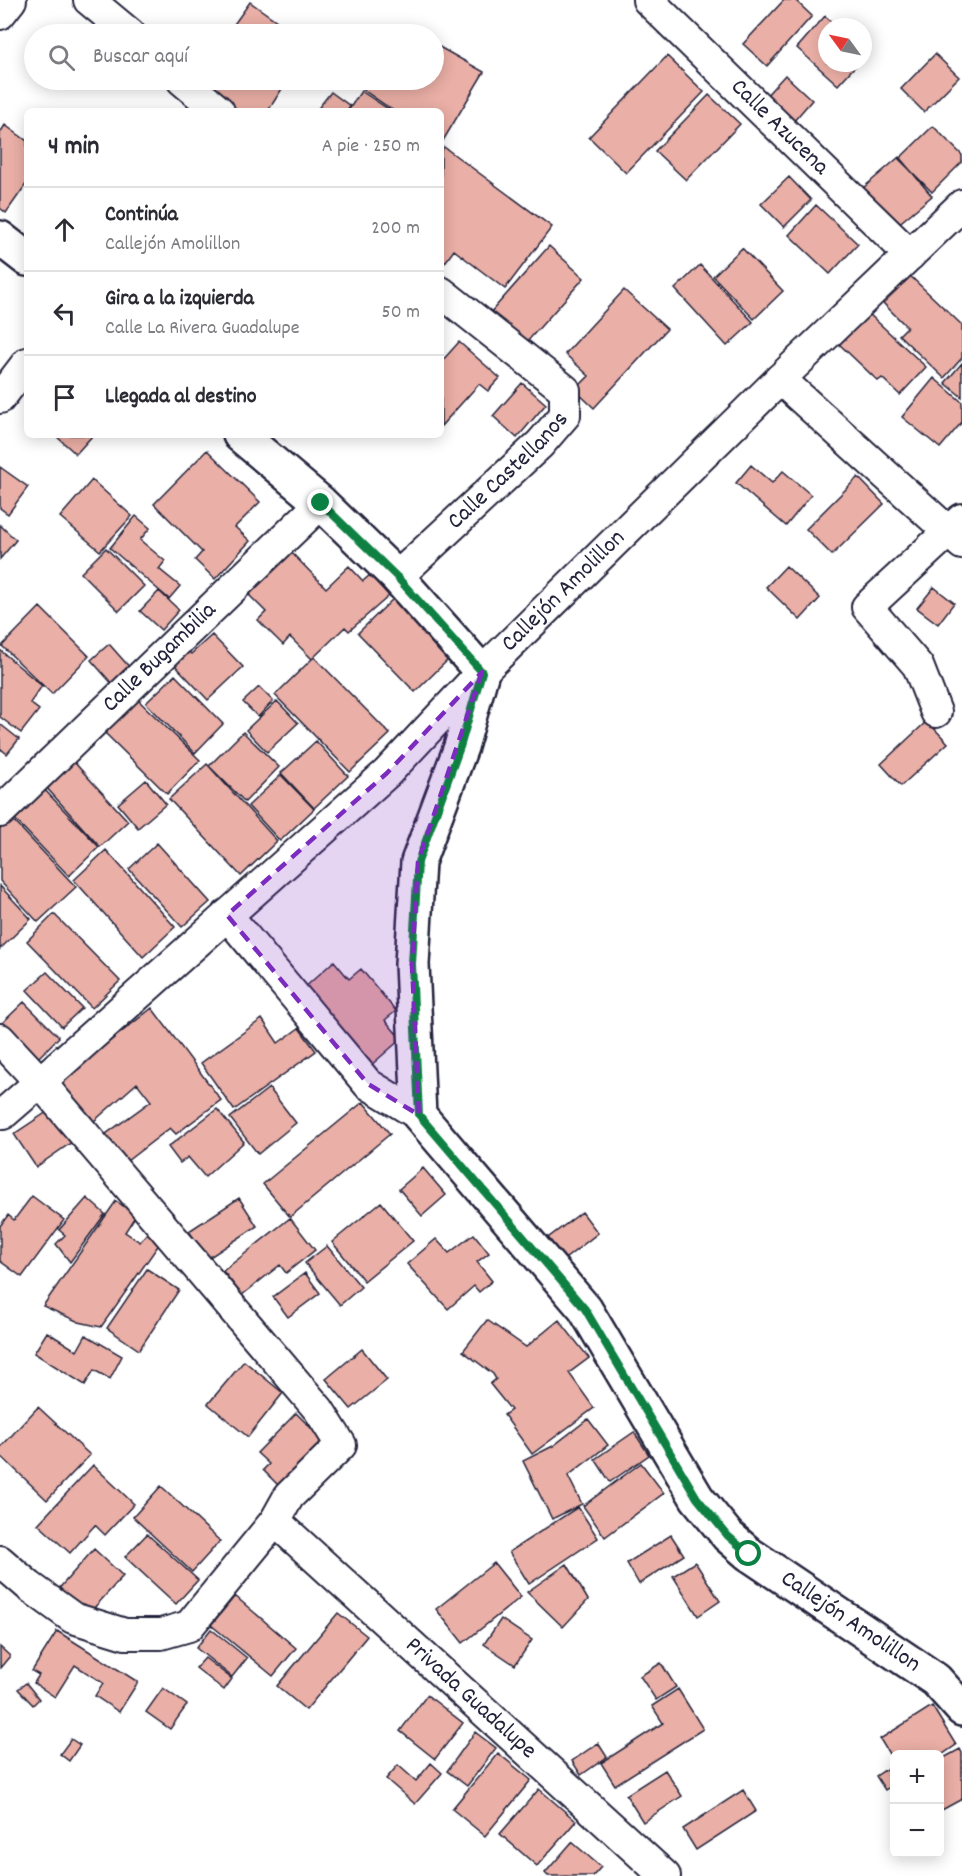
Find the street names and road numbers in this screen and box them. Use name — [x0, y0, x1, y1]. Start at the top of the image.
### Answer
street label: Calle Azucena — [722, 72, 837, 184]
street label: Calle Castellanos — [440, 404, 577, 538]
street label: Callejón Amolillon — [494, 522, 634, 661]
street label: Calle Bugambilia — [95, 594, 225, 721]
street label: Callejón Amolillon — [773, 1563, 927, 1682]
street label: Privada Guadalupe — [397, 1630, 544, 1768]

